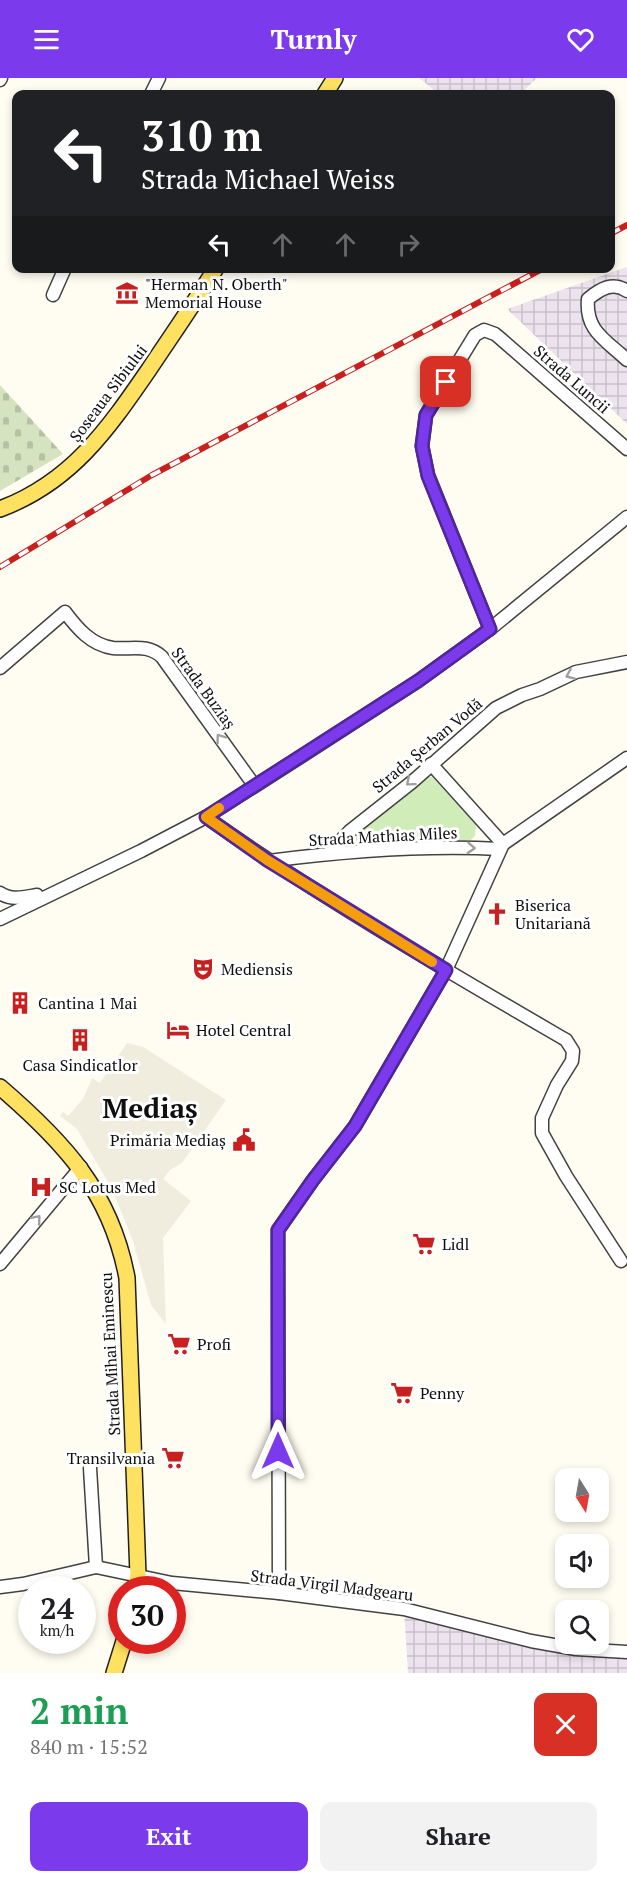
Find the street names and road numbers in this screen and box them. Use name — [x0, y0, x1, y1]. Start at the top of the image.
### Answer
street label: Șoseaua Sibiului — [64, 340, 152, 446]
street label: Strada Luncii — [529, 340, 615, 418]
street label: Strada Buziaș — [167, 643, 241, 733]
street label: Strada Șerban Vodă — [367, 692, 487, 798]
street label: Strada Mathias Miles — [308, 821, 458, 851]
street label: Strada Mihai Eminescu — [95, 1272, 125, 1436]
street label: Strada Virgil Madgearu — [249, 1564, 415, 1606]

